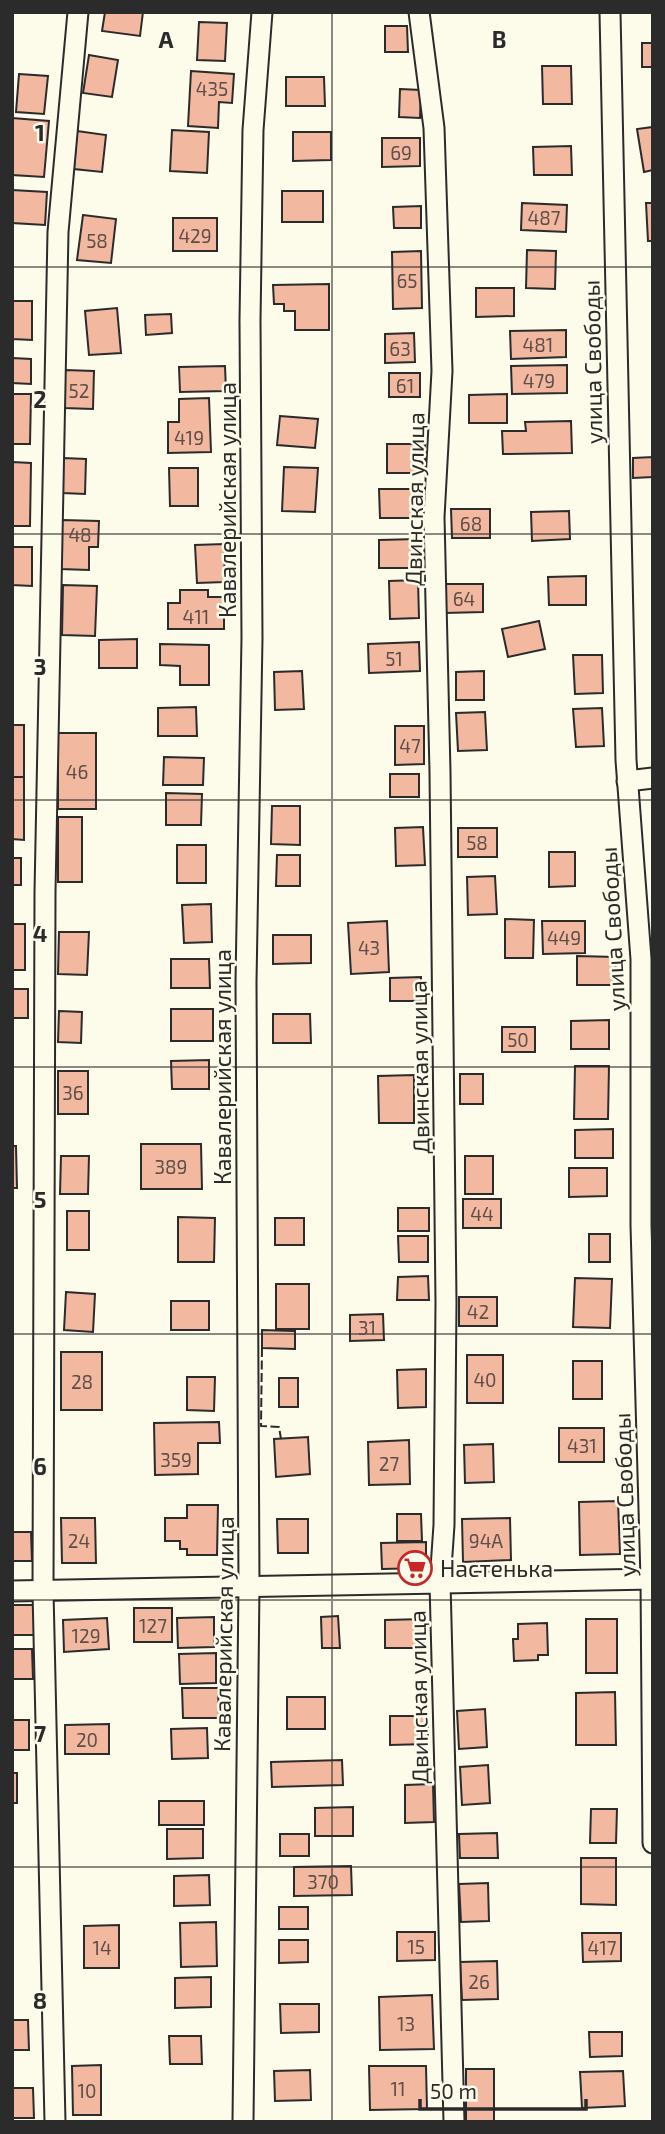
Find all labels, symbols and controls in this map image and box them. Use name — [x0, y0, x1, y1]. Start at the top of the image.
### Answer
text: A — [158, 25, 174, 53]
text: B — [492, 25, 506, 53]
house number: 435 — [196, 77, 228, 100]
text: 1 — [35, 118, 45, 146]
house number: 69 — [390, 141, 412, 164]
house number: 487 — [528, 206, 561, 229]
house number: 429 — [178, 224, 212, 247]
house number: 58 — [86, 229, 108, 252]
house number: 65 — [396, 269, 418, 292]
street label: улица Свободы — [577, 280, 608, 444]
house number: 481 — [523, 333, 553, 356]
house number: 63 — [389, 337, 411, 360]
house number: 479 — [523, 369, 555, 392]
house number: 61 — [396, 374, 414, 397]
house number: 52 — [69, 379, 89, 402]
street label: Кавалерийская улица — [213, 382, 242, 618]
text: 2 — [33, 385, 47, 413]
street label: Двинская улица — [398, 412, 431, 586]
house number: 419 — [174, 426, 204, 449]
house number: 68 — [460, 512, 482, 535]
house number: 48 — [68, 523, 92, 546]
house number: 64 — [453, 587, 475, 610]
house number: 411 — [183, 605, 209, 628]
house number: 51 — [385, 647, 403, 670]
text: 3 — [33, 652, 47, 680]
house number: 47 — [399, 734, 421, 757]
house number: 46 — [66, 760, 88, 783]
house number: 58 — [466, 831, 488, 854]
street label: улица Свободы — [594, 846, 631, 1012]
text: 4 — [33, 919, 47, 947]
house number: 449 — [547, 926, 581, 949]
house number: 43 — [358, 936, 380, 959]
street label: Кавалерийская улица — [208, 949, 237, 1185]
street label: Двинская улица — [403, 980, 436, 1154]
house number: 50 — [507, 1028, 529, 1051]
house number: 36 — [62, 1081, 84, 1104]
house number: 389 — [155, 1155, 187, 1178]
text: 5 — [34, 1185, 46, 1213]
house number: 44 — [470, 1202, 494, 1225]
house number: 42 — [467, 1300, 489, 1323]
house number: 31 — [358, 1316, 376, 1339]
house number: 40 — [473, 1368, 497, 1391]
house number: 28 — [71, 1370, 93, 1393]
street label: улица Свободы — [607, 1412, 642, 1578]
house number: 431 — [567, 1434, 597, 1457]
house number: 359 — [160, 1448, 192, 1471]
text: 6 — [33, 1452, 47, 1480]
house number: 27 — [379, 1452, 399, 1475]
street label: Кавалерийская улица — [207, 1516, 240, 1752]
house number: 24 — [68, 1529, 90, 1552]
house number: 94А — [469, 1529, 503, 1552]
supermarket icon: Настенька — [396, 1549, 434, 1587]
place label: Настенька — [440, 1554, 553, 1582]
street label: Двинская улица — [402, 1610, 435, 1784]
house number: 127 — [139, 1614, 167, 1637]
house number: 129 — [71, 1624, 101, 1647]
text: 7 — [34, 1719, 46, 1747]
house number: 20 — [76, 1728, 98, 1751]
house number: 370 — [307, 1870, 339, 1893]
house number: 15 — [407, 1935, 425, 1958]
house number: 14 — [92, 1936, 112, 1959]
house number: 417 — [588, 1936, 617, 1959]
house number: 26 — [468, 1970, 490, 1993]
text: 8 — [33, 1986, 47, 2014]
house number: 13 — [397, 2012, 415, 2035]
scale bar — [420, 2068, 586, 2112]
house number: 11 — [390, 2077, 406, 2100]
text: 50 m — [430, 2078, 477, 2103]
house number: 10 — [77, 2079, 97, 2102]

